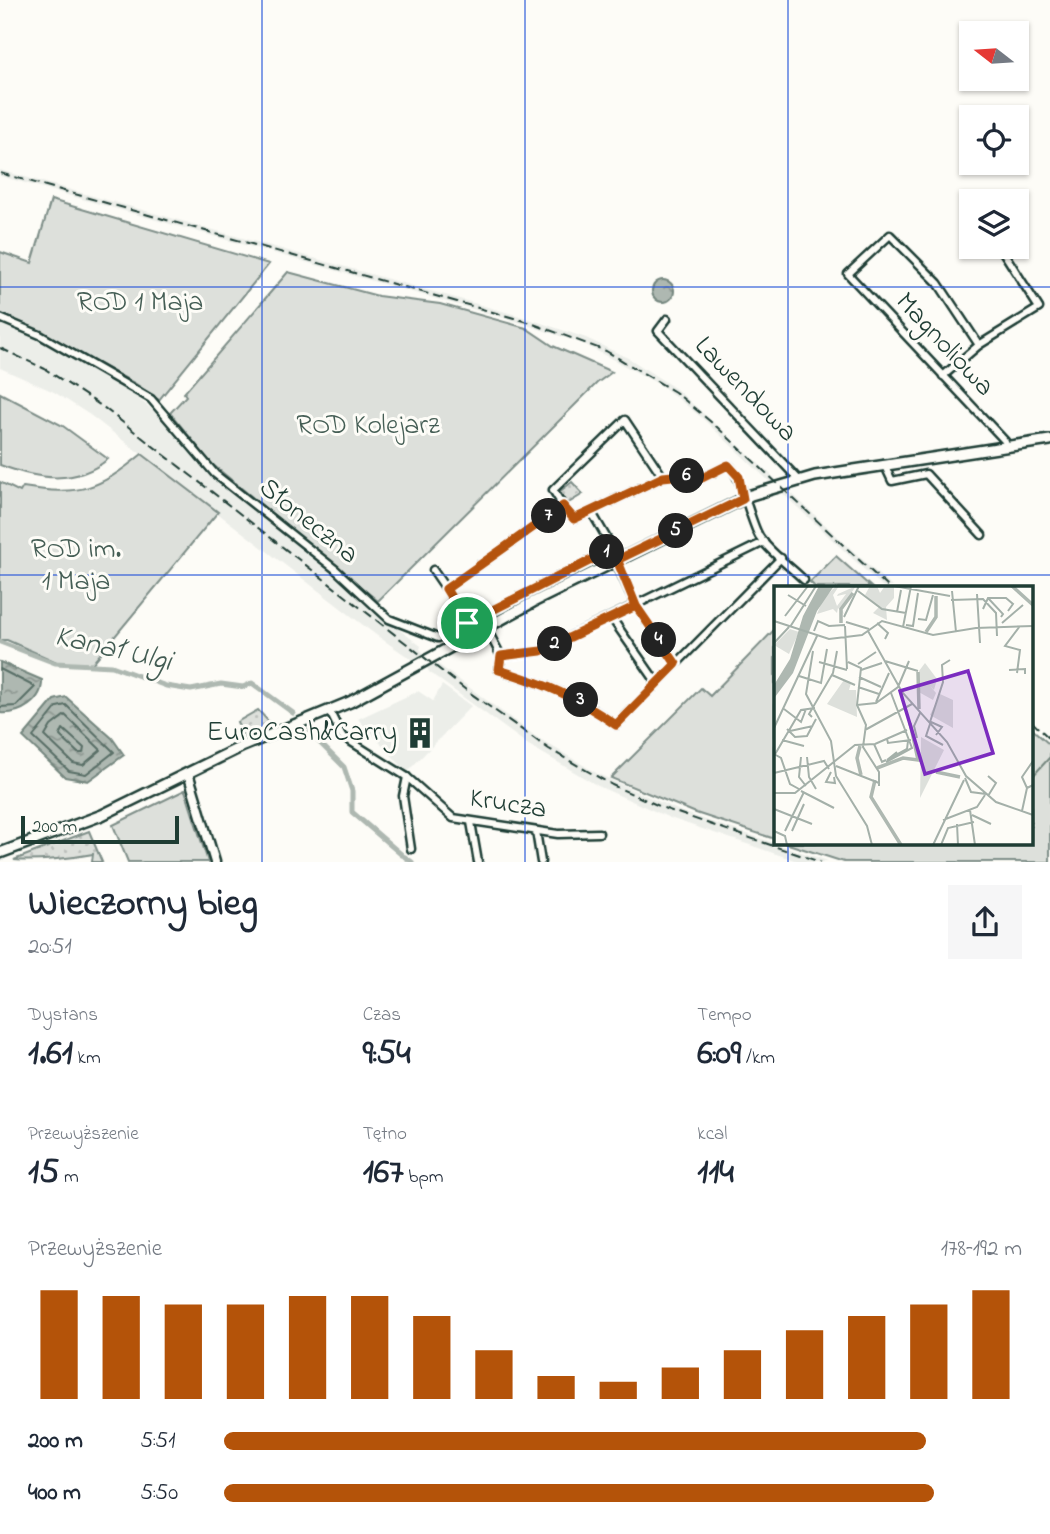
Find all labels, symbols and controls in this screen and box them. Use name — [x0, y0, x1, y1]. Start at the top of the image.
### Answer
north arrow — [959, 21, 1029, 91]
map controls — [959, 21, 1029, 259]
button: locate — [959, 105, 1029, 175]
button: layers — [959, 189, 1029, 259]
park label: ROD 1 Maja — [77, 283, 203, 324]
street label: Magnoliowa — [885, 283, 1003, 407]
street label: Lawendowa — [684, 328, 806, 452]
park label: ROD Kolejarz — [296, 406, 440, 447]
pin: 6 — [670, 458, 704, 494]
text: 6 — [682, 462, 691, 489]
street label: Słoneczna — [249, 469, 367, 575]
pin: 7 — [532, 498, 566, 534]
text: 7 — [545, 502, 552, 529]
pin: 5 — [658, 514, 694, 548]
text: 5 — [670, 517, 681, 544]
park label: ROD im. 1 Maja — [31, 530, 121, 603]
pin: 1 — [590, 534, 624, 570]
text: 1 — [603, 538, 610, 565]
inset map — [774, 586, 1032, 844]
pin — [437, 593, 497, 653]
icon: arrive — [448, 604, 486, 642]
water label: Kanał Ulgi — [50, 615, 178, 685]
pin: 4 — [642, 622, 676, 658]
pin: 2 — [538, 626, 572, 662]
text: 4 — [655, 626, 662, 653]
text: 2 — [550, 630, 559, 657]
pin: 3 — [564, 682, 598, 718]
text: 3 — [577, 686, 584, 713]
place label: EuroCash&Carry — [207, 713, 397, 754]
building icon: EuroCash&Carry — [403, 716, 437, 750]
street label: Krucza — [467, 779, 549, 831]
scale bar — [21, 813, 178, 845]
text: 200 m — [32, 814, 77, 841]
text: Wieczorny bieg — [28, 877, 258, 933]
button: share — [948, 885, 1022, 959]
text: 20:51 — [28, 931, 72, 964]
text: Dystans — [28, 1002, 98, 1029]
text: Czas — [363, 1002, 401, 1029]
text: Tempo — [697, 1002, 752, 1029]
text: 1.61 — [28, 1029, 73, 1080]
text: 9:54 — [363, 1029, 411, 1080]
text: 6:09 — [697, 1029, 741, 1080]
text: km — [73, 1045, 101, 1072]
text: /km — [741, 1045, 775, 1072]
text: Przewyższenie — [28, 1121, 139, 1148]
text: Tętno — [363, 1121, 407, 1148]
text: kcal — [697, 1121, 728, 1148]
text: 15 — [28, 1148, 59, 1199]
text: 167 — [363, 1148, 404, 1199]
text: 114 — [697, 1148, 734, 1199]
text: m — [59, 1164, 79, 1191]
text: bpm — [404, 1164, 443, 1191]
text: Przewyższenie — [28, 1233, 162, 1266]
text: 178–192 m — [941, 1233, 1022, 1266]
text: 200 m — [28, 1425, 83, 1458]
text: 5:51 — [140, 1425, 176, 1458]
text: 400 m — [28, 1477, 81, 1510]
text: 5:50 — [140, 1477, 178, 1510]

